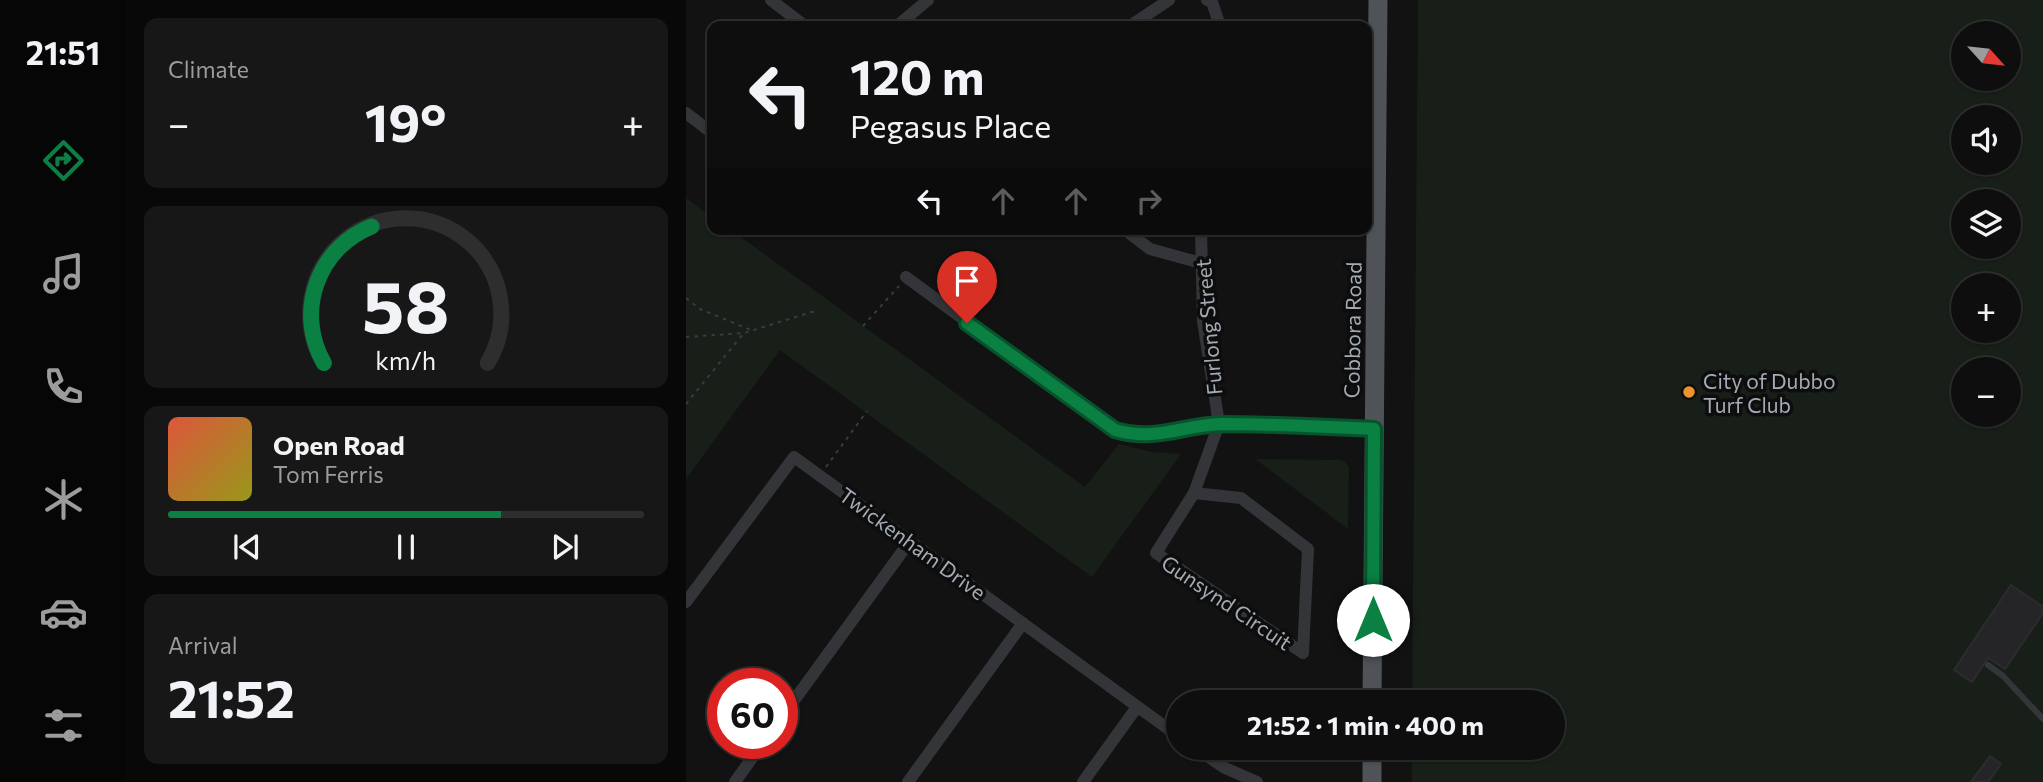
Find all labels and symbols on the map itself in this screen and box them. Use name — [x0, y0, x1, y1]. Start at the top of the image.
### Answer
north arrow — [1951, 21, 2021, 91]
pin — [937, 251, 997, 323]
street label: Furlong Street — [1190, 258, 1226, 396]
street label: Cobbora Road — [1338, 262, 1366, 398]
place label: City of Dubbo Turf Club — [1703, 368, 1836, 417]
marker: City of Dubbo Turf Club — [1681, 384, 1697, 400]
street label: Twickenham Drive — [835, 482, 991, 604]
street label: Gunsynd Circuit — [1157, 549, 1297, 655]
position arrow — [1336, 583, 1410, 657]
speed limit sign: 60 — [707, 668, 798, 759]

